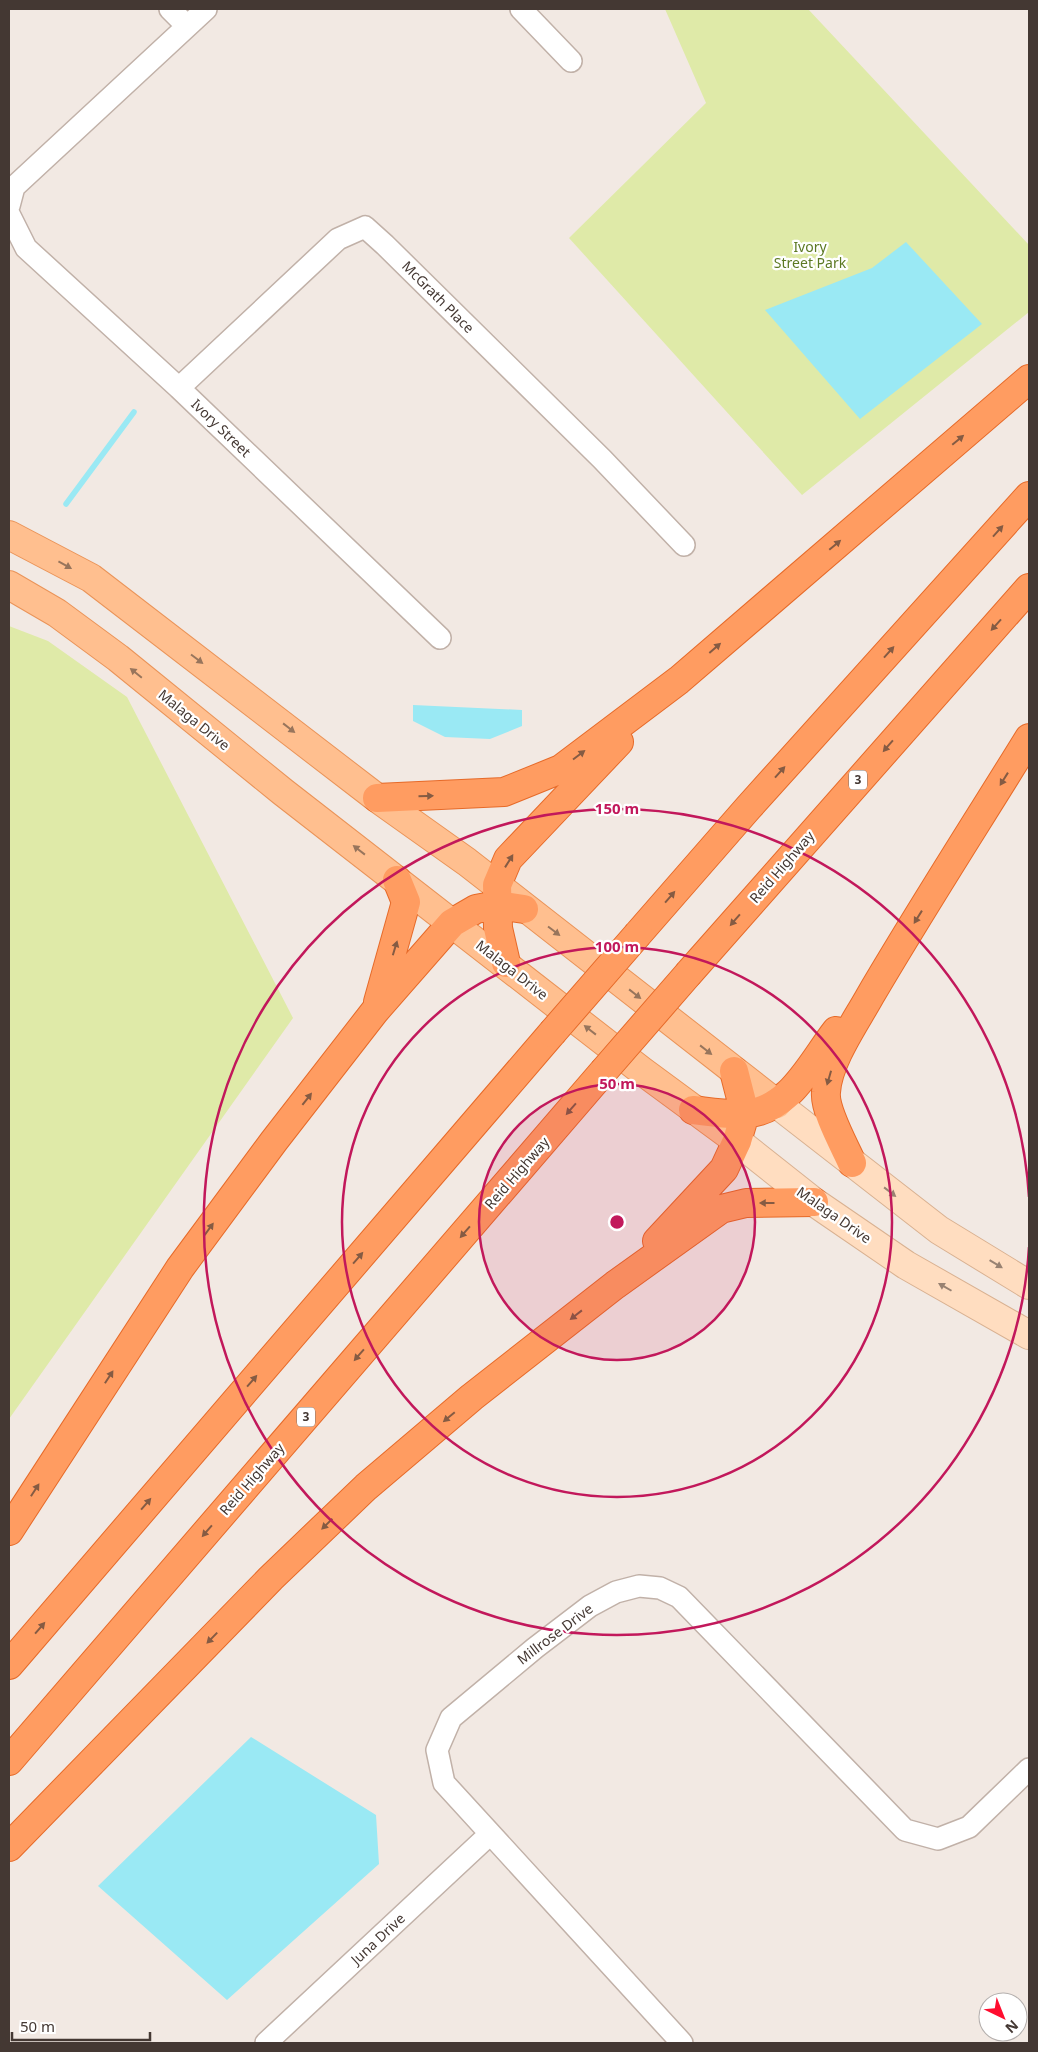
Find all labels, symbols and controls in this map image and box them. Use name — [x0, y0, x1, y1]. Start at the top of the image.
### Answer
park label: Ivory Street Park — [774, 237, 847, 272]
street label: McGrath Place — [398, 256, 479, 337]
street label: Ivory Street — [187, 394, 255, 461]
one-way arrow — [952, 434, 965, 445]
one-way arrow — [992, 525, 1004, 537]
one-way arrow — [828, 539, 840, 551]
one-way arrow — [59, 560, 72, 569]
one-way arrow — [991, 618, 1002, 631]
one-way arrow — [709, 642, 721, 654]
one-way arrow — [883, 646, 895, 658]
one-way arrow — [190, 654, 204, 664]
one-way arrow — [130, 667, 143, 678]
street label: Malaga Drive — [155, 685, 234, 754]
one-way arrow — [282, 723, 295, 734]
one-way arrow — [883, 739, 894, 752]
one-way arrow — [572, 750, 585, 761]
one-way arrow — [774, 767, 786, 779]
road number: 3 — [849, 770, 867, 790]
one-way arrow — [999, 772, 1008, 786]
one-way arrow — [418, 792, 434, 800]
text: 150 m — [595, 798, 639, 818]
street label: Reid Highway — [745, 826, 819, 907]
one-way arrow — [353, 845, 366, 856]
one-way arrow — [504, 854, 513, 868]
one-way arrow — [664, 892, 676, 904]
one-way arrow — [913, 911, 923, 924]
one-way arrow — [729, 914, 741, 926]
one-way arrow — [547, 925, 560, 936]
street label: Malaga Drive — [472, 935, 552, 1004]
text: 100 m — [595, 936, 639, 956]
one-way arrow — [391, 940, 399, 955]
one-way arrow — [628, 988, 641, 999]
one-way arrow — [584, 1025, 597, 1036]
one-way arrow — [700, 1044, 713, 1055]
one-way arrow — [825, 1071, 833, 1086]
text: 50 m — [599, 1073, 635, 1093]
one-way arrow — [301, 1093, 312, 1106]
one-way arrow — [566, 1103, 577, 1116]
street label: Reid Highway — [480, 1132, 554, 1213]
street label: Malaga Drive — [793, 1182, 875, 1247]
one-way arrow — [883, 1187, 896, 1198]
one-way arrow — [759, 1199, 775, 1207]
centre of rings — [608, 1213, 626, 1231]
one-way arrow — [204, 1223, 215, 1236]
one-way arrow — [459, 1226, 471, 1238]
one-way arrow — [353, 1252, 364, 1265]
one-way arrow — [990, 1260, 1003, 1269]
one-way arrow — [938, 1282, 951, 1291]
one-way arrow — [570, 1310, 583, 1321]
one-way arrow — [353, 1349, 365, 1361]
one-way arrow — [104, 1370, 114, 1383]
one-way arrow — [247, 1375, 258, 1388]
road number: 3 — [297, 1408, 315, 1426]
one-way arrow — [443, 1411, 456, 1422]
street label: Reid Highway — [215, 1438, 289, 1519]
one-way arrow — [30, 1483, 40, 1497]
one-way arrow — [141, 1498, 152, 1511]
one-way arrow — [322, 1518, 334, 1530]
one-way arrow — [201, 1525, 213, 1537]
street label: Millrose Drive — [513, 1599, 597, 1668]
one-way arrow — [35, 1621, 46, 1634]
one-way arrow — [206, 1632, 218, 1644]
street label: Juna Drive — [345, 1909, 409, 1970]
north arrow — [978, 1992, 1028, 2042]
scale bar — [12, 2010, 150, 2042]
text: 50 m — [20, 2016, 55, 2036]
text: N — [1002, 2016, 1023, 2038]

